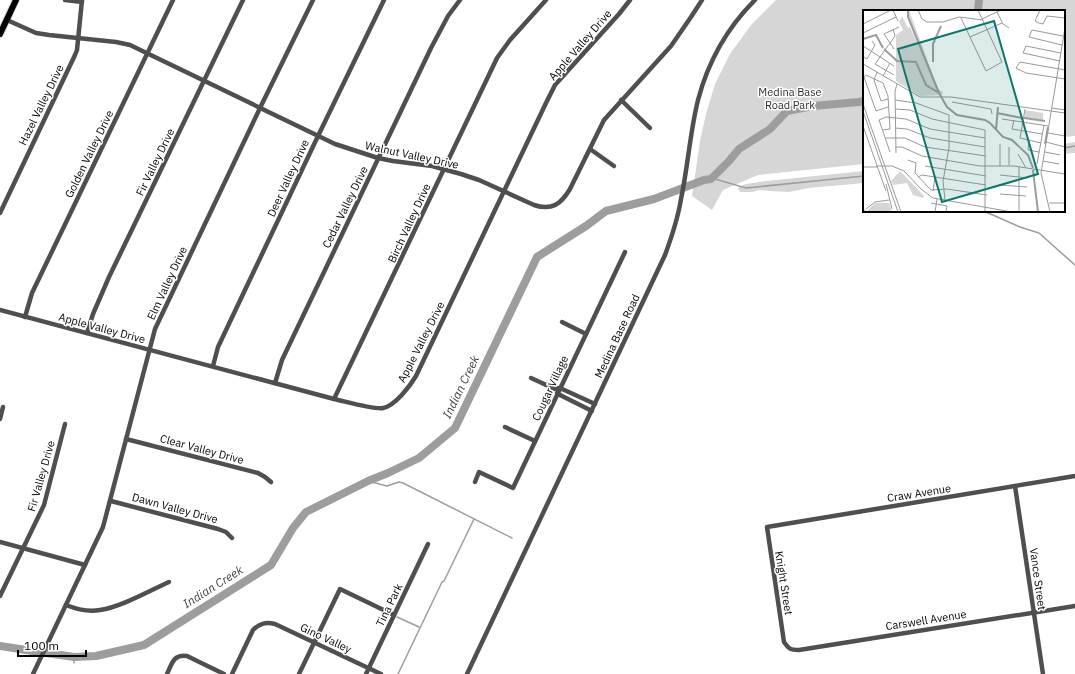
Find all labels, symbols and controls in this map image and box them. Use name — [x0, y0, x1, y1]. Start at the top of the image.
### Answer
street label: Apple Valley Drive — [545, 7, 615, 83]
inset map — [863, 10, 1065, 212]
street label: Hazel Valley Drive — [15, 62, 67, 148]
park label: Medina Base Road Park — [758, 85, 822, 112]
street label: Golden Valley Drive — [62, 108, 116, 200]
street label: Fir Valley Drive — [133, 126, 177, 198]
street label: Deer Valley Drive — [264, 137, 312, 219]
street label: Walnut Valley Drive — [364, 138, 460, 172]
street label: Cedar Valley Drive — [319, 164, 371, 250]
street label: Birch Valley Drive — [384, 181, 434, 265]
street label: Elm Valley Drive — [144, 244, 190, 322]
street label: Medina Base Road — [591, 292, 643, 380]
street label: Apple Valley Drive — [395, 299, 447, 385]
street label: Apple Valley Drive — [57, 310, 147, 346]
water label: Indian Creek — [439, 352, 483, 421]
street label: Cougar Village — [529, 353, 571, 423]
street label: Clear Valley Drive — [159, 431, 245, 467]
street label: Fir Valley Drive — [24, 439, 58, 513]
street label: Craw Avenue — [886, 481, 952, 505]
street label: Dawn Valley Drive — [131, 490, 219, 526]
street label: Vance Street — [1027, 547, 1049, 611]
street label: Knight Street — [772, 550, 796, 616]
water label: Indian Creek — [180, 562, 246, 611]
street label: Tina Park — [373, 581, 405, 629]
street label: Carswell Avenue — [885, 607, 967, 633]
street label: Gino Valley — [298, 620, 354, 656]
scale bar — [18, 632, 86, 658]
text: 100 m — [24, 638, 59, 653]

